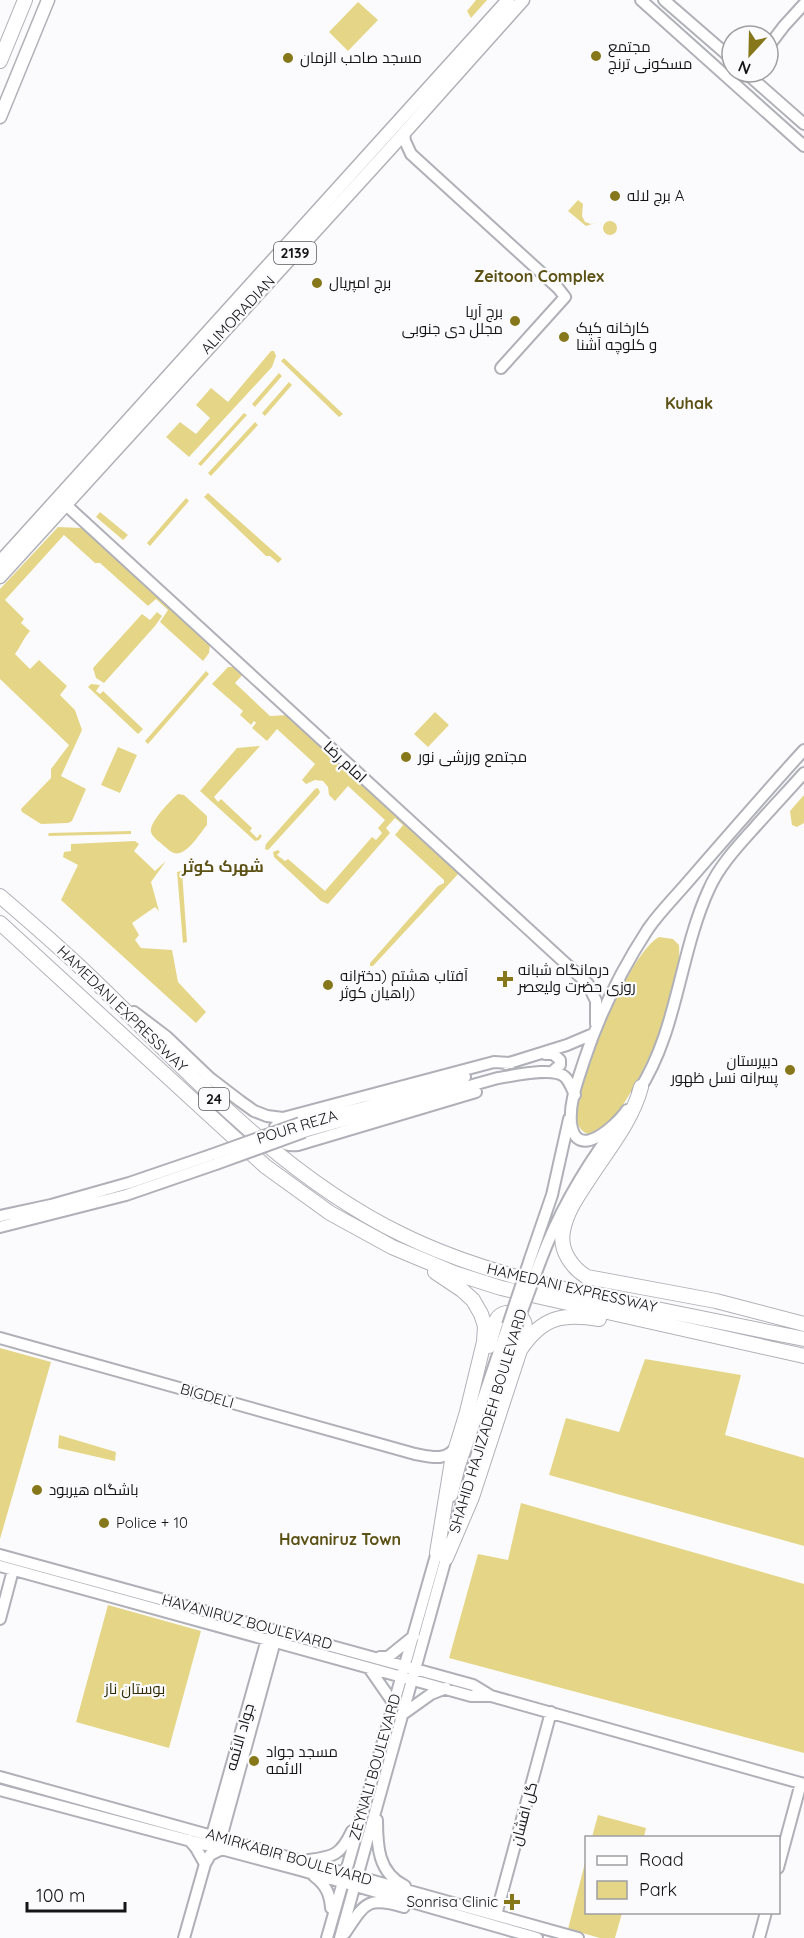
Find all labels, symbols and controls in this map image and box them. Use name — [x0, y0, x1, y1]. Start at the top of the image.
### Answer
north arrow — [720, 24, 780, 84]
place label: مجتمع مسکونی ترنج — [608, 37, 692, 75]
place label: مسجد صاحب الزمان — [300, 48, 422, 68]
marker: مجتمع مسکونی ترنج — [589, 49, 603, 63]
marker: مسجد صاحب الزمان — [281, 51, 295, 65]
text: N — [735, 56, 754, 79]
place label: برج لاله A — [627, 186, 685, 207]
marker: برج لاله A — [608, 189, 622, 203]
road number: 2139 — [274, 242, 316, 264]
district label: Zeitoon Complex — [474, 266, 604, 286]
street label: ALIMORADIAN — [197, 272, 279, 358]
place label: برج امپریال — [329, 273, 391, 294]
marker: برج امپریال — [310, 276, 324, 290]
place label: برج آریا مجلل دی جنوبی — [402, 302, 503, 339]
marker: برج آریا مجلل دی جنوبی — [508, 314, 522, 328]
place label: کارخانه کیک و کلوچه آشنا — [576, 318, 657, 355]
marker: کارخانه کیک و کلوچه آشنا — [557, 330, 571, 344]
district label: Kuhak — [665, 393, 713, 413]
street label: امام رضا — [319, 737, 371, 787]
place label: مجتمع ورزشی نور — [417, 747, 527, 768]
marker: مجتمع ورزشی نور — [399, 750, 413, 764]
district label: شهرک کوثر — [181, 856, 264, 876]
street label: HAMEDANI EXPRESSWAY — [53, 941, 192, 1076]
place label: درمانگاه شبانه روزی حضرت ولیعصر — [517, 960, 636, 997]
place label: آفتاب هشتم (دخترانه راهیان کوثر) — [339, 966, 468, 1003]
marker: درمانگاه شبانه روزی حضرت ولیعصر — [496, 970, 514, 988]
marker: آفتاب هشتم (دخترانه راهیان کوثر) — [321, 978, 335, 992]
place label: دبیرستان پسرانه نسل ظهور — [670, 1051, 778, 1088]
marker: دبیرستان پسرانه نسل ظهور — [783, 1063, 797, 1077]
road number: 24 — [199, 1088, 229, 1110]
street label: POUR REZA — [254, 1105, 340, 1148]
street label: HAMEDANI EXPRESSWAY — [485, 1259, 660, 1316]
street label: SHAHID HAJIZADEH BOULEVARD — [444, 1306, 531, 1535]
street label: BIGDELI — [178, 1379, 236, 1412]
place label: باشگاه هیربود — [49, 1480, 139, 1499]
marker: باشگاه هیربود — [30, 1483, 44, 1497]
place label: Police + 10 — [116, 1513, 188, 1532]
marker: Police + 10 — [97, 1516, 111, 1530]
district label: Havaniruz Town — [279, 1529, 401, 1549]
street label: HAVANIRUZ BOULEVARD — [160, 1590, 335, 1654]
park label: بوستان ناز — [104, 1679, 165, 1699]
street label: ZEYNALI BOULEVARD — [345, 1691, 405, 1842]
street label: جواد الائمه — [221, 1701, 258, 1773]
place label: مسجد جواد الائمه — [266, 1742, 338, 1778]
marker: مسجد جواد الائمه — [247, 1754, 261, 1768]
street label: گل افشان — [506, 1780, 542, 1848]
street label: AMIRKABIR BOULEVARD — [204, 1824, 375, 1889]
legend — [585, 1836, 780, 1914]
text: Road — [639, 1848, 684, 1871]
scale bar — [27, 1875, 124, 1913]
text: Park — [639, 1878, 677, 1901]
text: 100 m — [36, 1884, 85, 1907]
place label: Sonrisa Clinic — [406, 1892, 498, 1911]
marker: Sonrisa Clinic — [503, 1893, 521, 1911]

